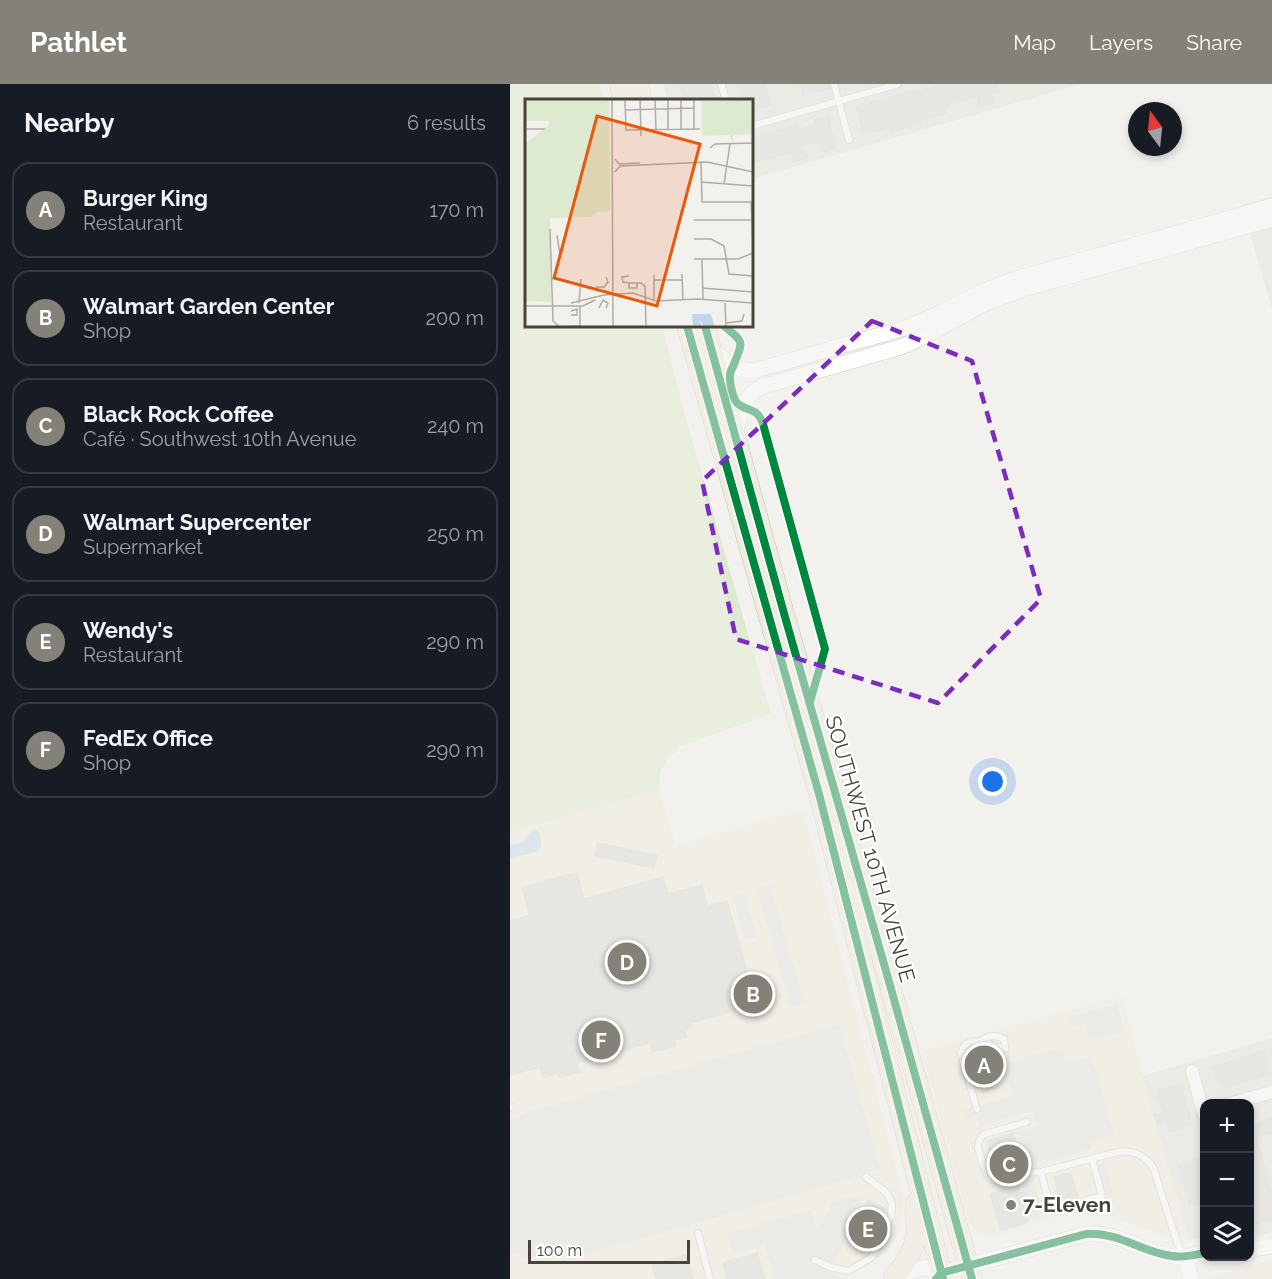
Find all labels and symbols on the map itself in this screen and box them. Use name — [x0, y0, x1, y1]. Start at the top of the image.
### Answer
inset map — [525, 99, 753, 327]
north arrow — [1128, 102, 1182, 156]
street label: SOUTHWEST 10TH AVENUE — [820, 713, 921, 985]
your location — [978, 767, 1007, 796]
pin: D — [608, 940, 646, 984]
pin: B — [734, 972, 772, 1016]
pin: F — [582, 1018, 620, 1062]
pin: A — [964, 1042, 1004, 1088]
pin: C — [990, 1142, 1028, 1186]
place label: 7-Eleven — [1023, 1192, 1111, 1217]
marker: 7-Eleven — [1004, 1198, 1018, 1212]
pin: E — [848, 1206, 888, 1252]
scale bar — [528, 1237, 690, 1264]

